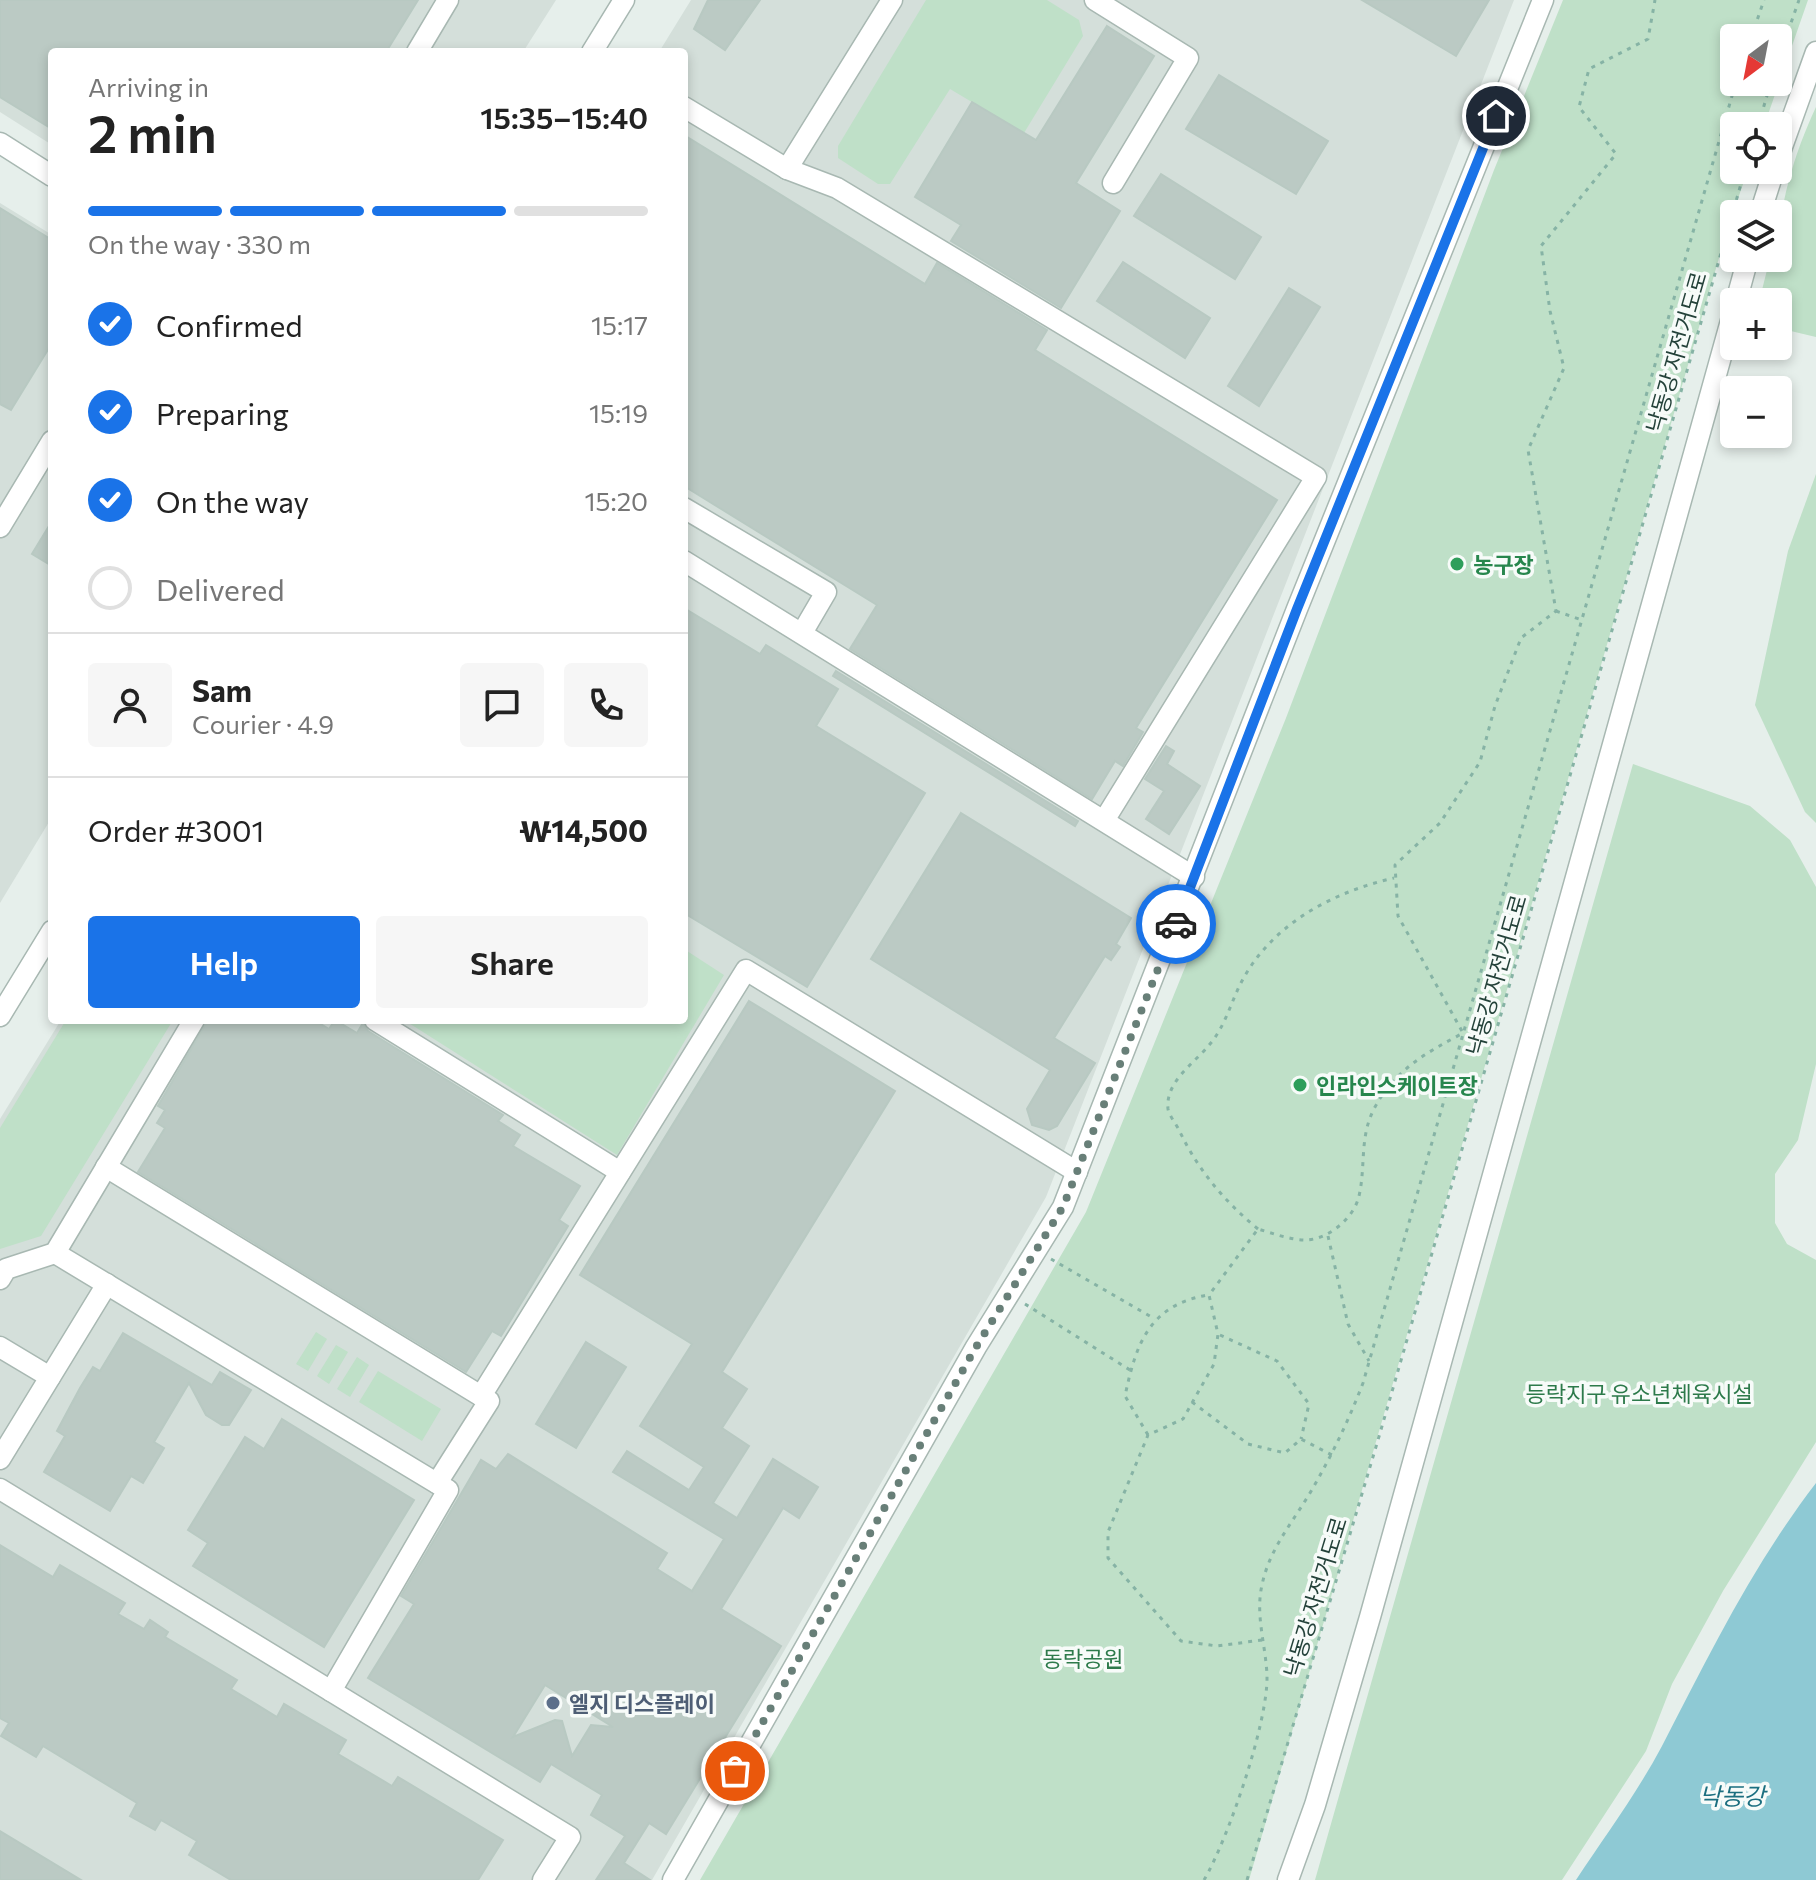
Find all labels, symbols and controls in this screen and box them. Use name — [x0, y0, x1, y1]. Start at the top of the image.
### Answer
north arrow — [1720, 24, 1792, 96]
map controls — [1720, 24, 1792, 448]
text: Arriving in — [88, 71, 209, 102]
pin — [1462, 82, 1530, 150]
icon: home — [1474, 94, 1518, 138]
text: 15:35–15:40 — [480, 98, 648, 135]
text: 2 min — [88, 100, 217, 164]
button: locate — [1720, 112, 1792, 184]
button: layers — [1720, 200, 1792, 272]
text: On the way · 330 m — [88, 228, 311, 259]
street label: 낙동강 자전거도로 — [1640, 268, 1712, 436]
button: + — [1720, 288, 1792, 360]
icon: check — [88, 302, 132, 346]
text: Confirmed — [156, 306, 303, 343]
text: 15:17 — [591, 309, 648, 340]
button: − — [1720, 376, 1792, 448]
icon: check — [88, 390, 132, 434]
text: Preparing — [156, 394, 289, 431]
text: 15:19 — [589, 397, 648, 428]
icon: check — [88, 478, 132, 522]
text: On the way — [156, 482, 309, 519]
text: 15:20 — [585, 485, 648, 516]
place label: 농구장 — [1473, 551, 1534, 578]
marker: 농구장 — [1448, 555, 1466, 573]
text: Delivered — [156, 570, 285, 607]
button: person — [88, 663, 172, 747]
button: chat — [460, 663, 544, 747]
button: phone — [564, 663, 648, 747]
text: Sam — [192, 671, 252, 708]
text: Courier · 4.9 — [192, 708, 334, 739]
text: Order #3001 — [88, 811, 264, 848]
text: ₩14,500 — [519, 811, 648, 848]
courier — [1136, 884, 1216, 964]
street label: 낙동강 자전거도로 — [1460, 891, 1532, 1059]
icon: car — [1154, 902, 1198, 946]
button: Help — [88, 916, 360, 1008]
button: Share — [376, 916, 648, 1008]
place label: 인라인스케이트장 — [1316, 1072, 1478, 1099]
marker: 인라인스케이트장 — [1291, 1076, 1309, 1094]
park label: 등락지구 유소년체육시설 — [1526, 1380, 1752, 1407]
street label: 낙동강 자전거도로 — [1278, 1514, 1352, 1680]
park label: 동락공원 — [1043, 1645, 1123, 1672]
place label: 엘지 디스플레이 — [569, 1690, 715, 1717]
marker: 엘지 디스플레이 — [544, 1694, 562, 1712]
pin — [701, 1737, 769, 1805]
icon: bag — [713, 1749, 757, 1793]
water label: 낙동강 — [1699, 1781, 1768, 1810]

